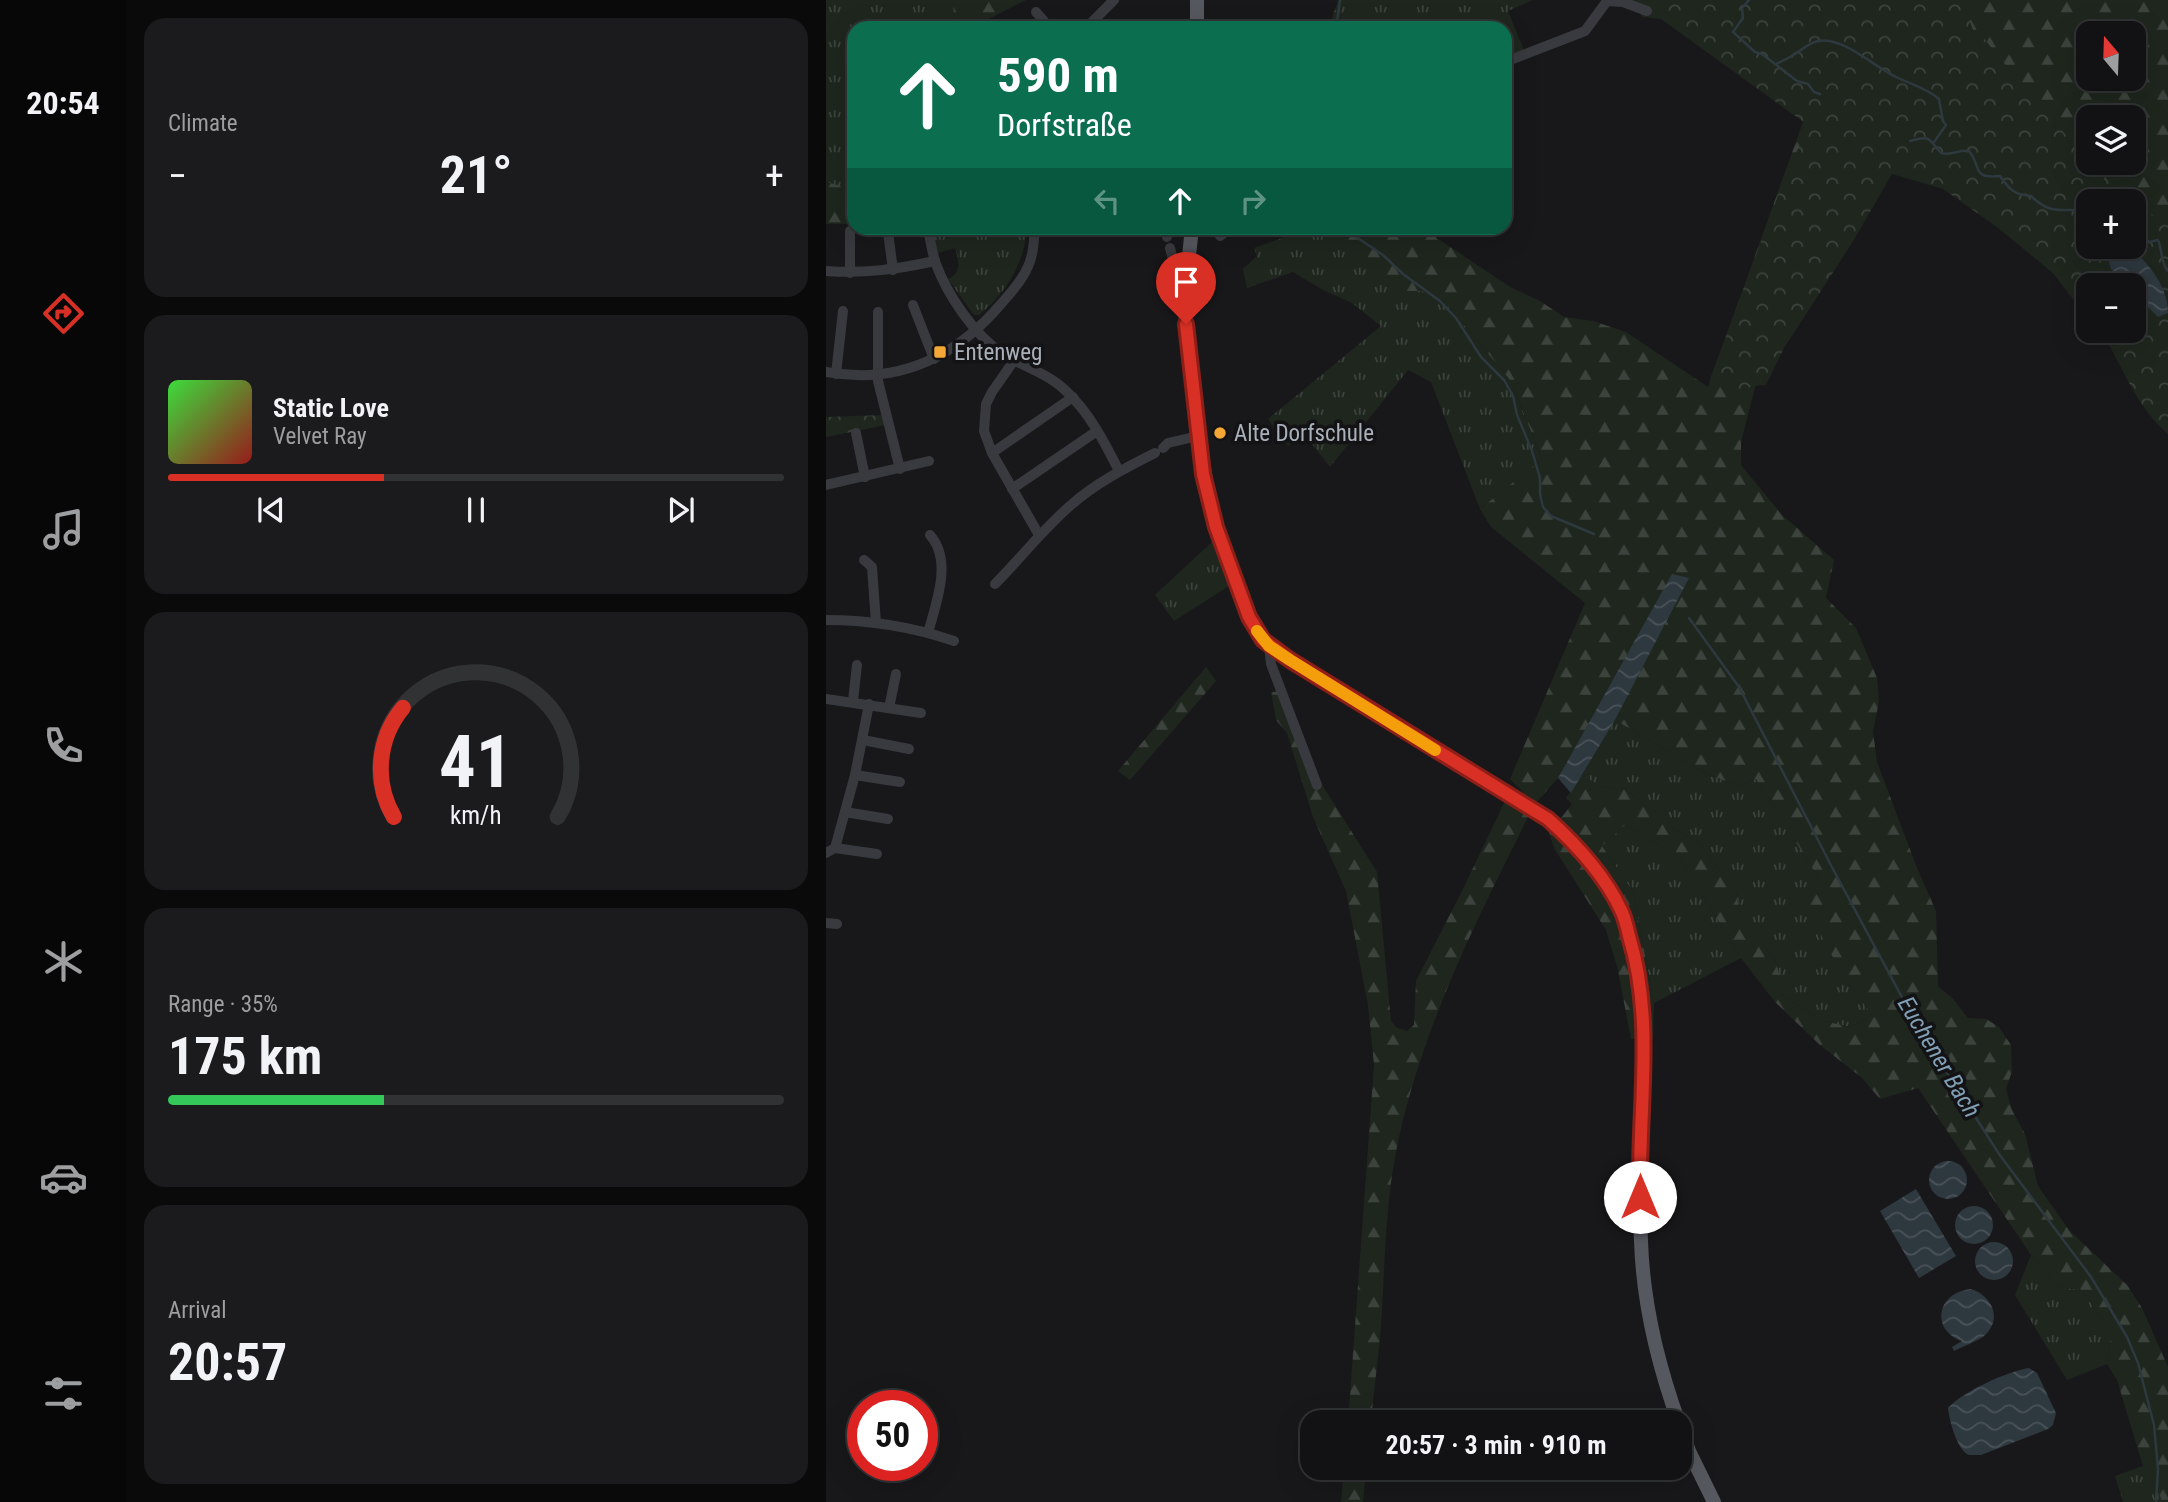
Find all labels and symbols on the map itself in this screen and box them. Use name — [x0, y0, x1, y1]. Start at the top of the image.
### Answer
north arrow — [2076, 21, 2146, 91]
pin — [1156, 252, 1216, 324]
place label: Entenweg — [954, 339, 1042, 366]
marker: Entenweg — [932, 344, 948, 360]
place label: Alte Dorfschule — [1234, 420, 1374, 447]
marker: Alte Dorfschule — [1212, 425, 1228, 441]
water label: Euchener Bach — [1892, 991, 1986, 1123]
position arrow — [1603, 1160, 1677, 1234]
speed limit sign: 50 — [847, 1390, 938, 1481]

